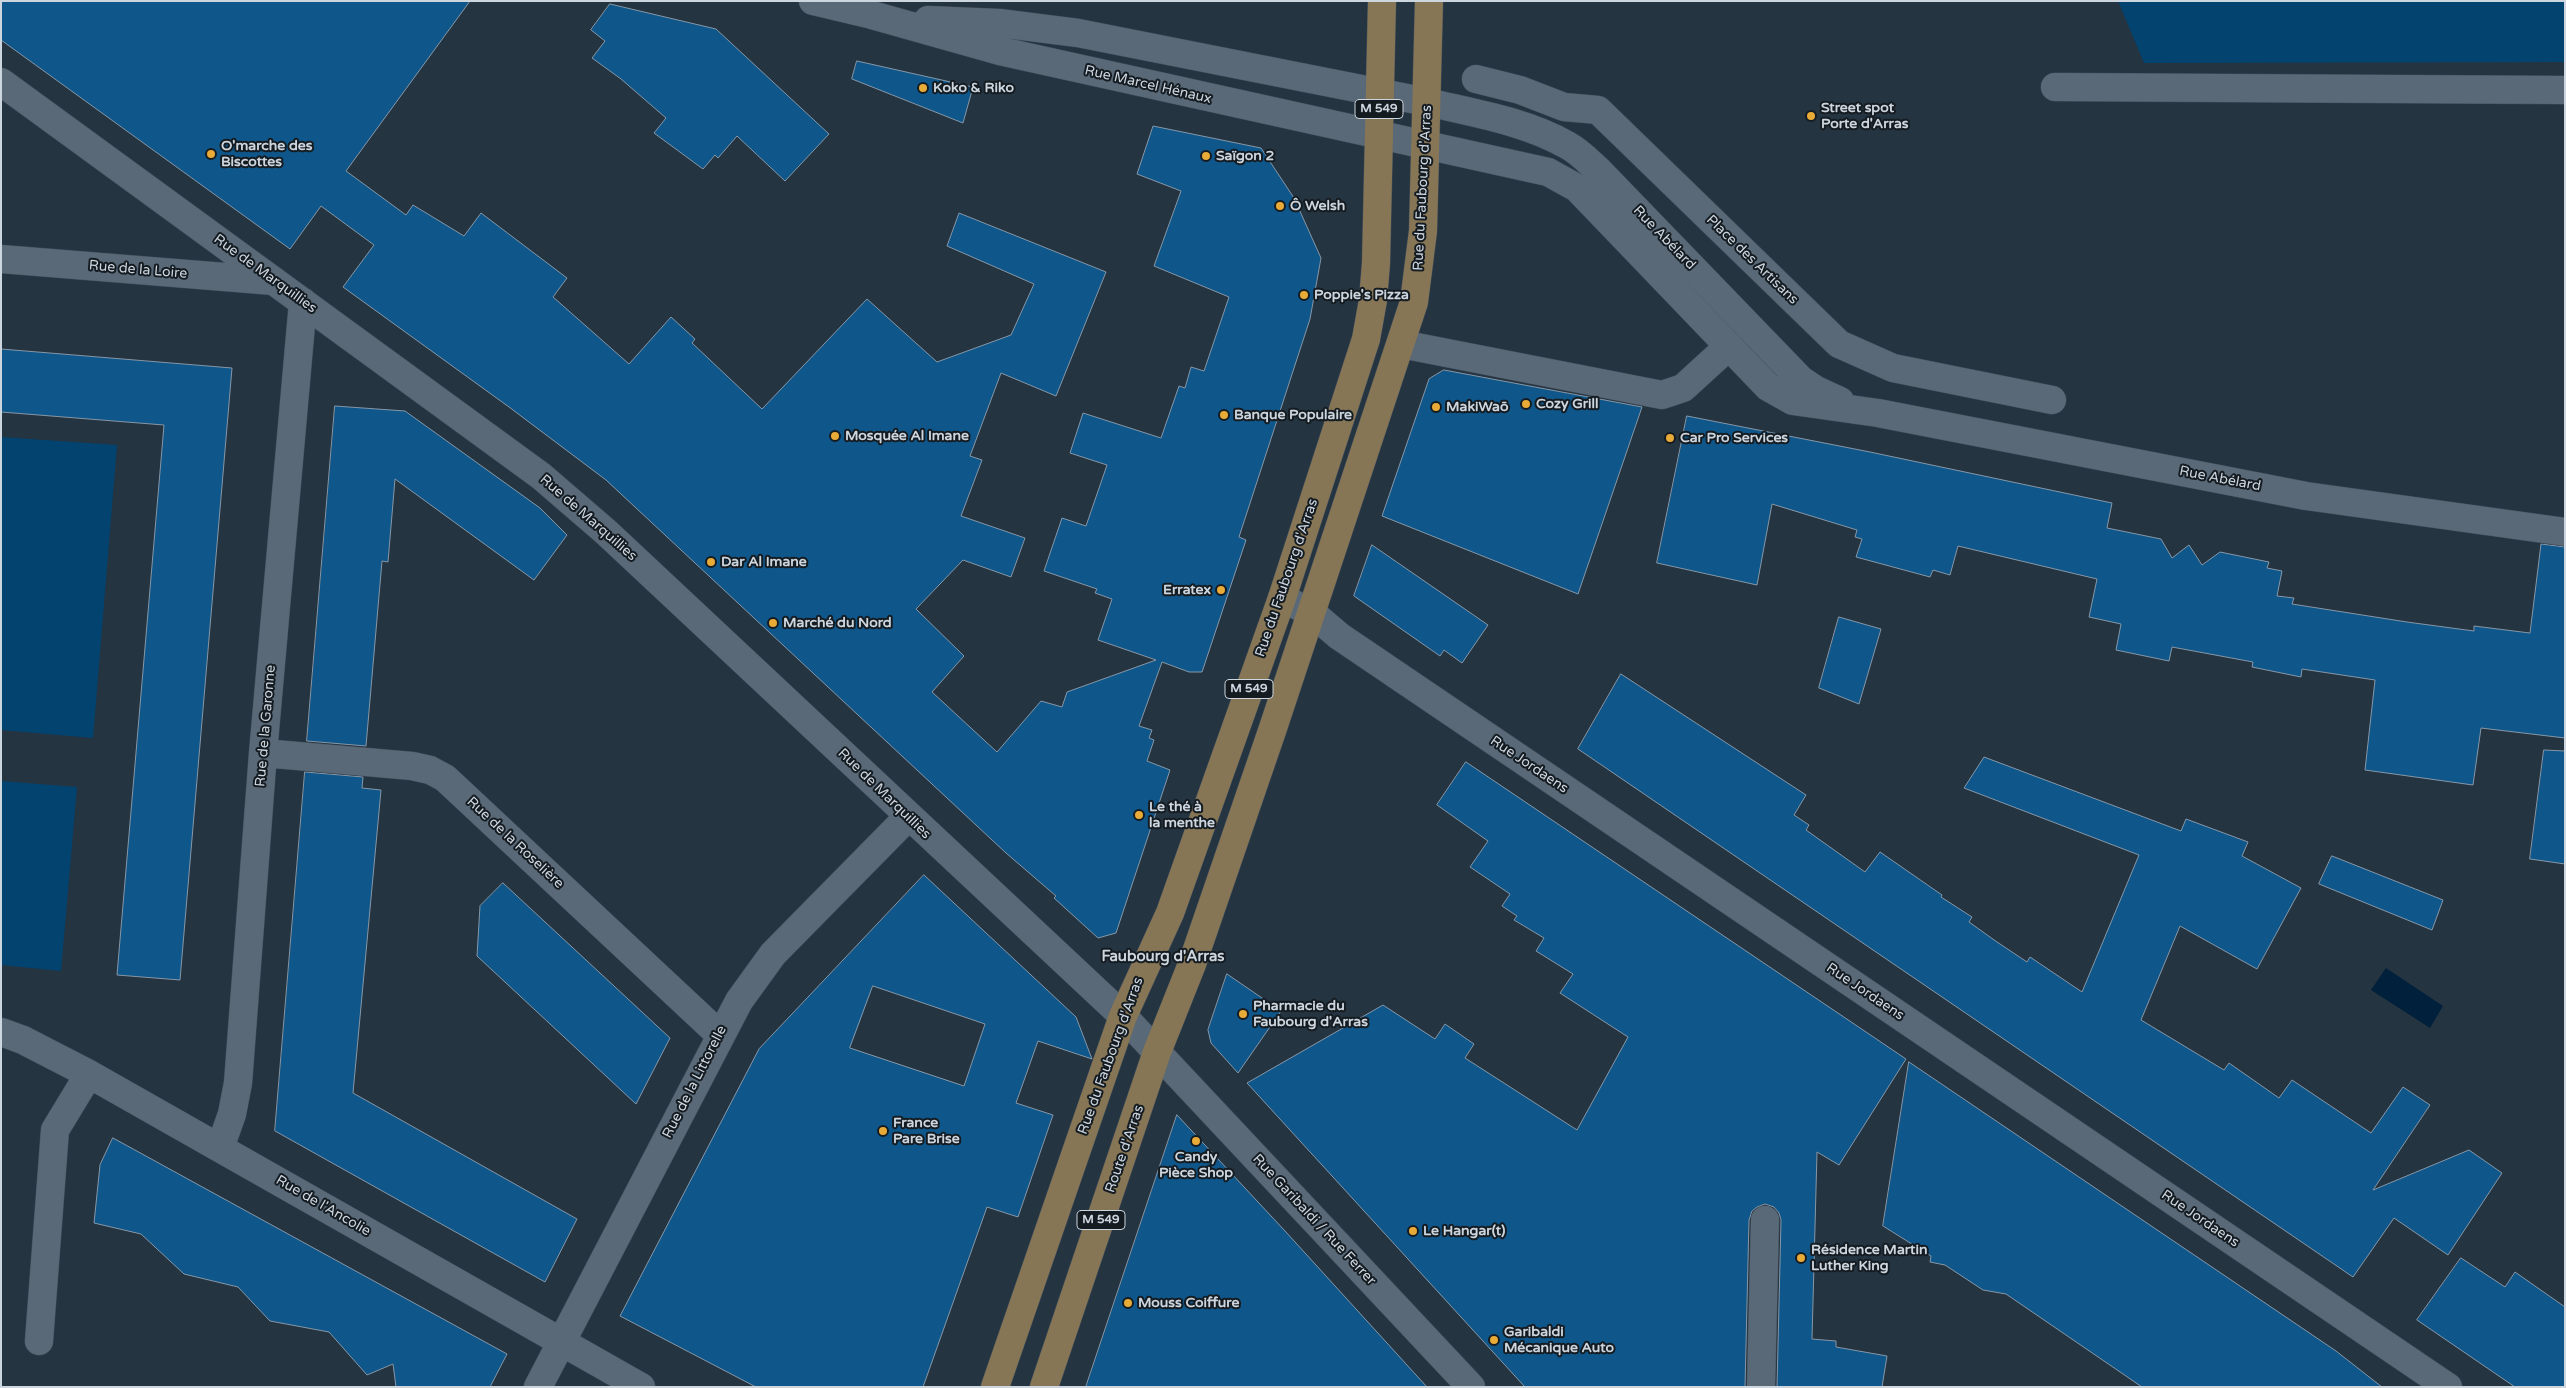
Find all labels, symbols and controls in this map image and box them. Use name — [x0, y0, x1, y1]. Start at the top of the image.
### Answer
street label: Rue Marcel Hénaux — [1083, 62, 1213, 108]
place label: Koko & Riko — [933, 80, 1014, 96]
marker: Koko & Riko — [917, 82, 929, 94]
road number: M 549 — [1355, 100, 1403, 118]
place label: Street spot Porte d'Arras — [1821, 100, 1909, 132]
street label: Rue du Faubourg d'Arras — [1410, 105, 1436, 271]
marker: Street spot Porte d'Arras — [1805, 110, 1817, 122]
place label: O'marche des Biscottes — [221, 138, 312, 170]
marker: O'marche des Biscottes — [205, 148, 217, 160]
place label: Saïgon 2 — [1216, 148, 1274, 164]
marker: Saïgon 2 — [1200, 150, 1212, 162]
place label: Ô Welsh — [1290, 198, 1345, 214]
marker: Ô Welsh — [1274, 200, 1286, 212]
street label: Rue Abélard — [1629, 202, 1699, 274]
street label: Place des Artisans — [1703, 212, 1801, 308]
street label: Rue de Marquillies — [210, 231, 320, 317]
street label: Rue de la Loire — [88, 257, 188, 283]
place label: Poppie's Pizza — [1314, 287, 1409, 303]
marker: Poppie's Pizza — [1298, 289, 1310, 301]
place label: Cozy Grill — [1536, 396, 1599, 412]
marker: Cozy Grill — [1520, 398, 1532, 410]
place label: MakiWaō — [1446, 399, 1508, 415]
marker: MakiWaō — [1430, 401, 1442, 413]
place label: Banque Populaire — [1234, 407, 1352, 423]
marker: Banque Populaire — [1218, 409, 1230, 421]
place label: Mosquée Al Imane — [845, 428, 969, 444]
marker: Mosquée Al Imane — [829, 430, 841, 442]
place label: Car Pro Services — [1680, 430, 1788, 446]
marker: Car Pro Services — [1664, 432, 1676, 444]
street label: Rue Abélard — [2178, 463, 2262, 495]
street label: Rue de Marquillies — [536, 471, 640, 565]
street label: Rue du Faubourg d'Arras — [1252, 497, 1322, 659]
place label: Dar Al Imane — [721, 554, 807, 570]
marker: Dar Al Imane — [705, 556, 717, 568]
place label: Erratex — [1163, 582, 1211, 598]
marker: Erratex — [1215, 584, 1227, 596]
place label: Marché du Nord — [783, 615, 892, 631]
marker: Marché du Nord — [767, 617, 779, 629]
street label: Rue de la Garonne — [252, 664, 280, 788]
road number: M 549 — [1225, 680, 1273, 699]
street label: Rue Jordaens — [1487, 733, 1571, 797]
street label: Rue de Marquillies — [834, 745, 934, 843]
street label: Rue de la Roselière — [463, 794, 567, 892]
place label: Le thé à la menthe — [1149, 799, 1215, 832]
marker: Le thé à la menthe — [1133, 809, 1145, 821]
district label: Faubourg d'Arras — [1101, 948, 1225, 966]
street label: Rue Jordaens — [1823, 960, 1907, 1024]
street label: Rue du Faubourg d'Arras — [1075, 975, 1147, 1137]
place label: Pharmacie du Faubourg d'Arras — [1253, 998, 1368, 1030]
marker: Pharmacie du Faubourg d'Arras — [1237, 1008, 1249, 1020]
street label: Rue de la Littorelle — [659, 1023, 731, 1141]
street label: Route d'Arras — [1102, 1103, 1148, 1195]
place label: France Pare Brise — [893, 1115, 960, 1148]
marker: France Pare Brise — [877, 1125, 889, 1137]
marker: Candy Pièce Shop — [1190, 1135, 1202, 1147]
place label: Candy Pièce Shop — [1159, 1149, 1233, 1182]
street label: Rue Garibaldi / Rue Ferrer — [1249, 1151, 1379, 1289]
street label: Rue de l'Ancolie — [273, 1172, 373, 1240]
street label: Rue Jordaens — [2158, 1187, 2242, 1251]
road number: M 549 — [1077, 1210, 1125, 1230]
place label: Le Hangar(t) — [1423, 1223, 1505, 1239]
marker: Le Hangar(t) — [1407, 1225, 1419, 1237]
place label: Résidence Martin Luther King — [1811, 1242, 1927, 1274]
marker: Résidence Martin Luther King — [1795, 1252, 1807, 1264]
place label: Mouss Coiffure — [1138, 1295, 1239, 1311]
marker: Mouss Coiffure — [1122, 1297, 1134, 1309]
place label: Garibaldi Mécanique Auto — [1504, 1324, 1614, 1356]
marker: Garibaldi Mécanique Auto — [1488, 1334, 1500, 1346]

